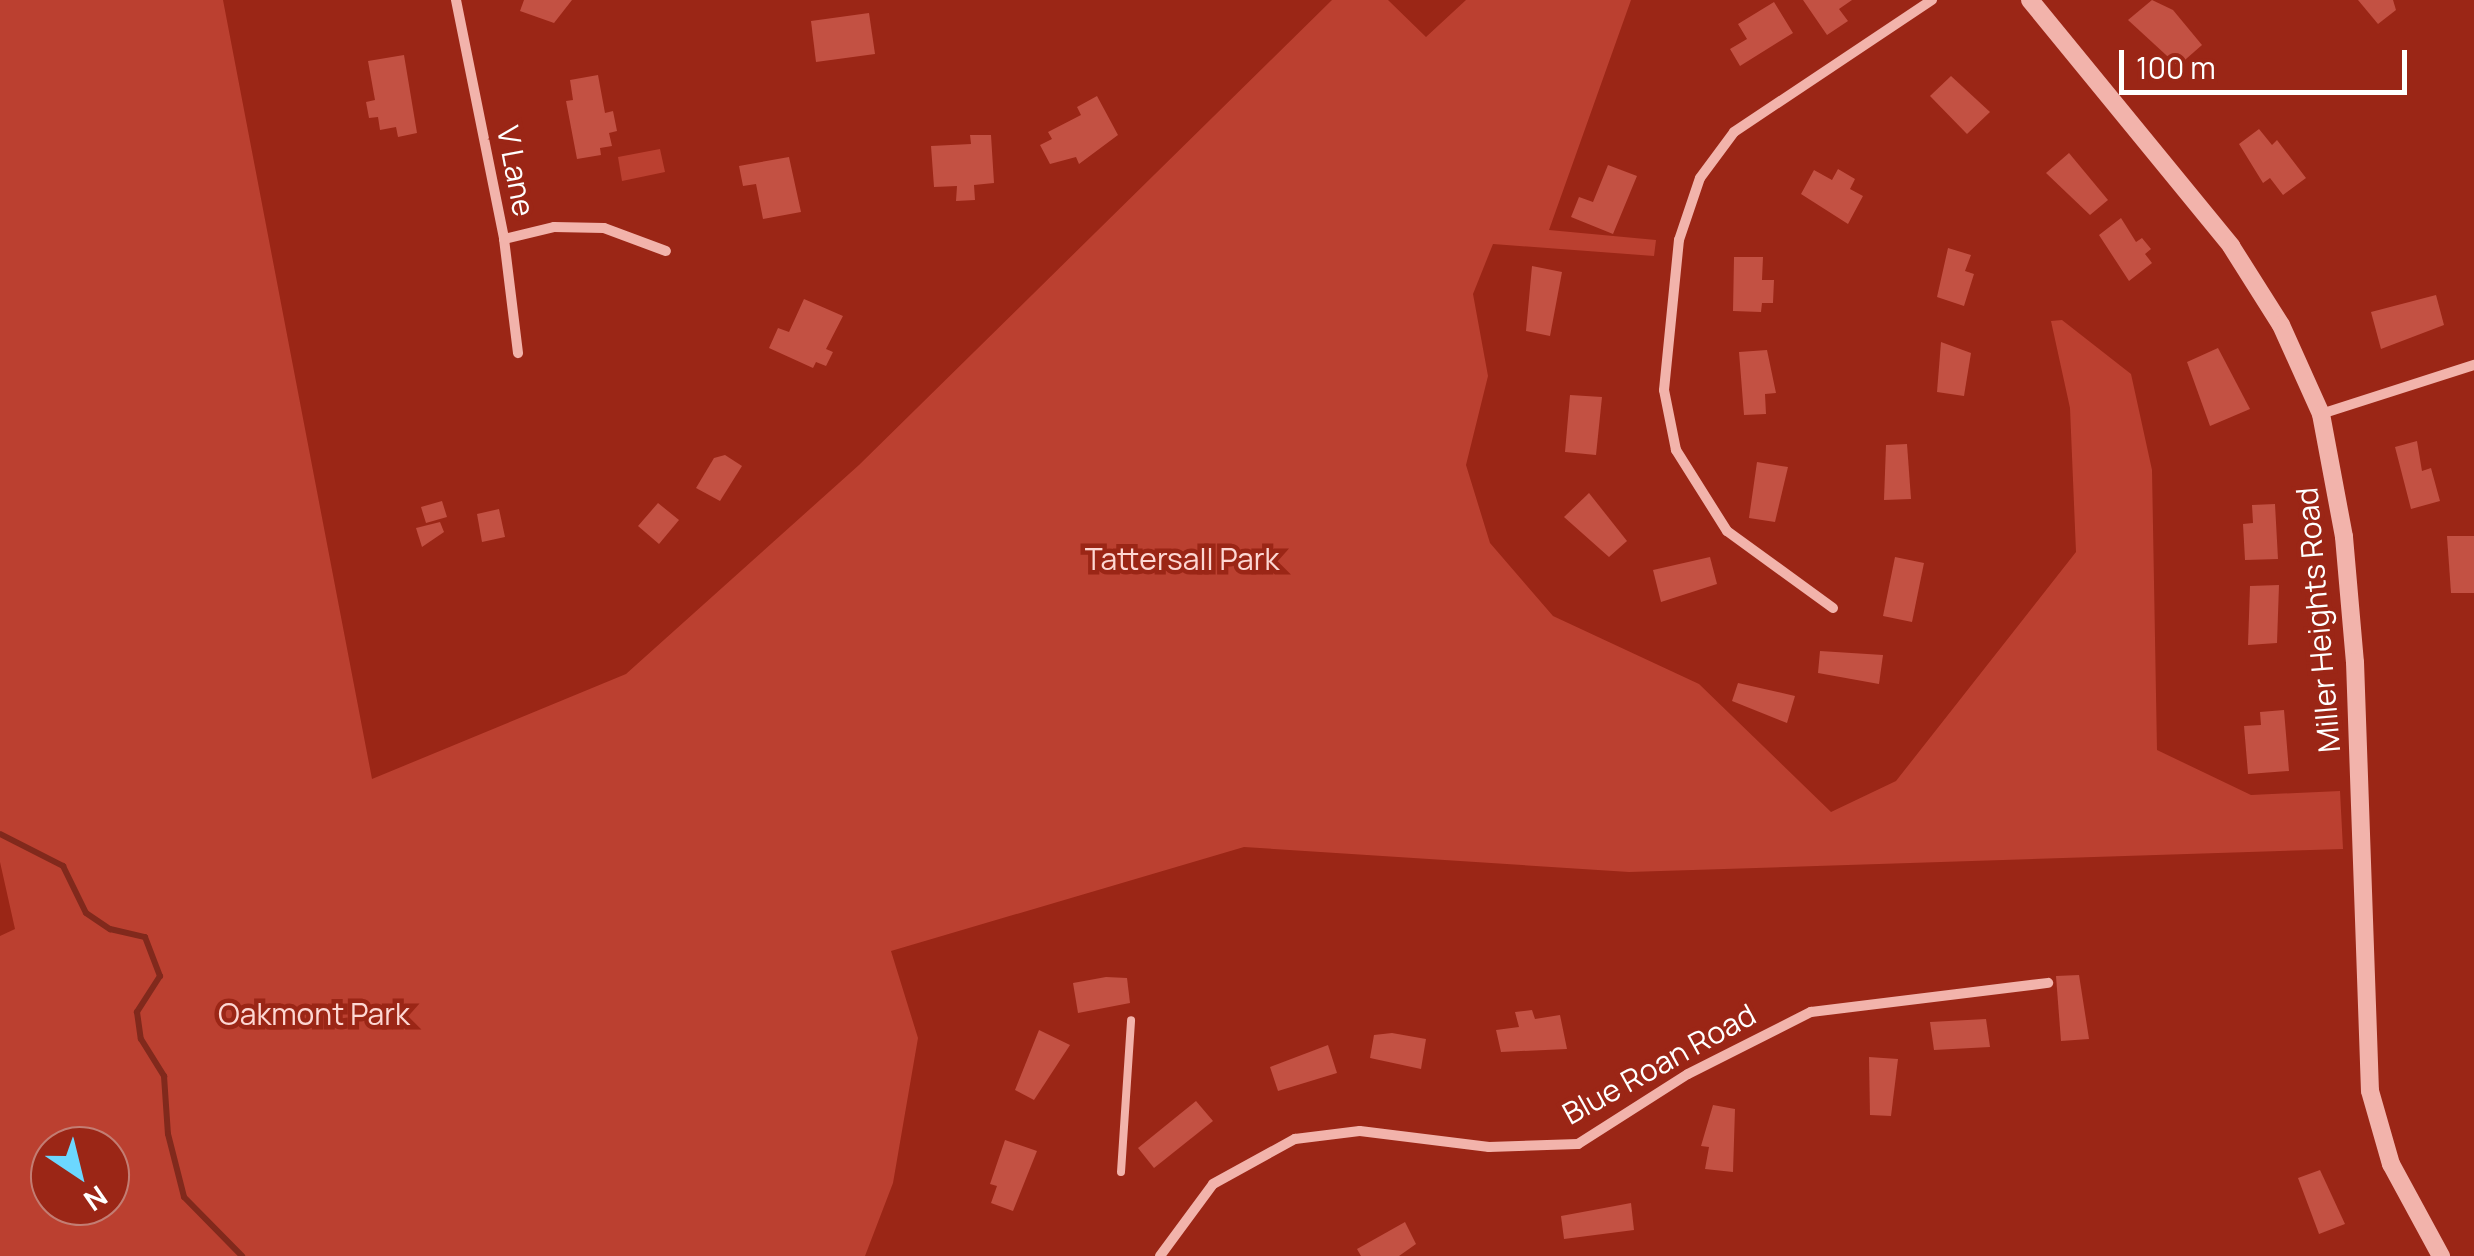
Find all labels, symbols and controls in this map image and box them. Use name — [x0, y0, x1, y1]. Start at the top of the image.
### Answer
scale bar — [2124, 30, 2412, 92]
text: 100 m — [2136, 47, 2216, 88]
street label: V Lane — [490, 123, 542, 219]
street label: Miller Heights Road — [2288, 486, 2348, 754]
park label: Tattersall Park — [1085, 541, 1279, 577]
park label: Oakmont Park — [218, 996, 410, 1032]
street label: Blue Roan Road — [1556, 996, 1762, 1132]
north arrow — [30, 1126, 130, 1226]
text: N — [77, 1178, 115, 1220]

